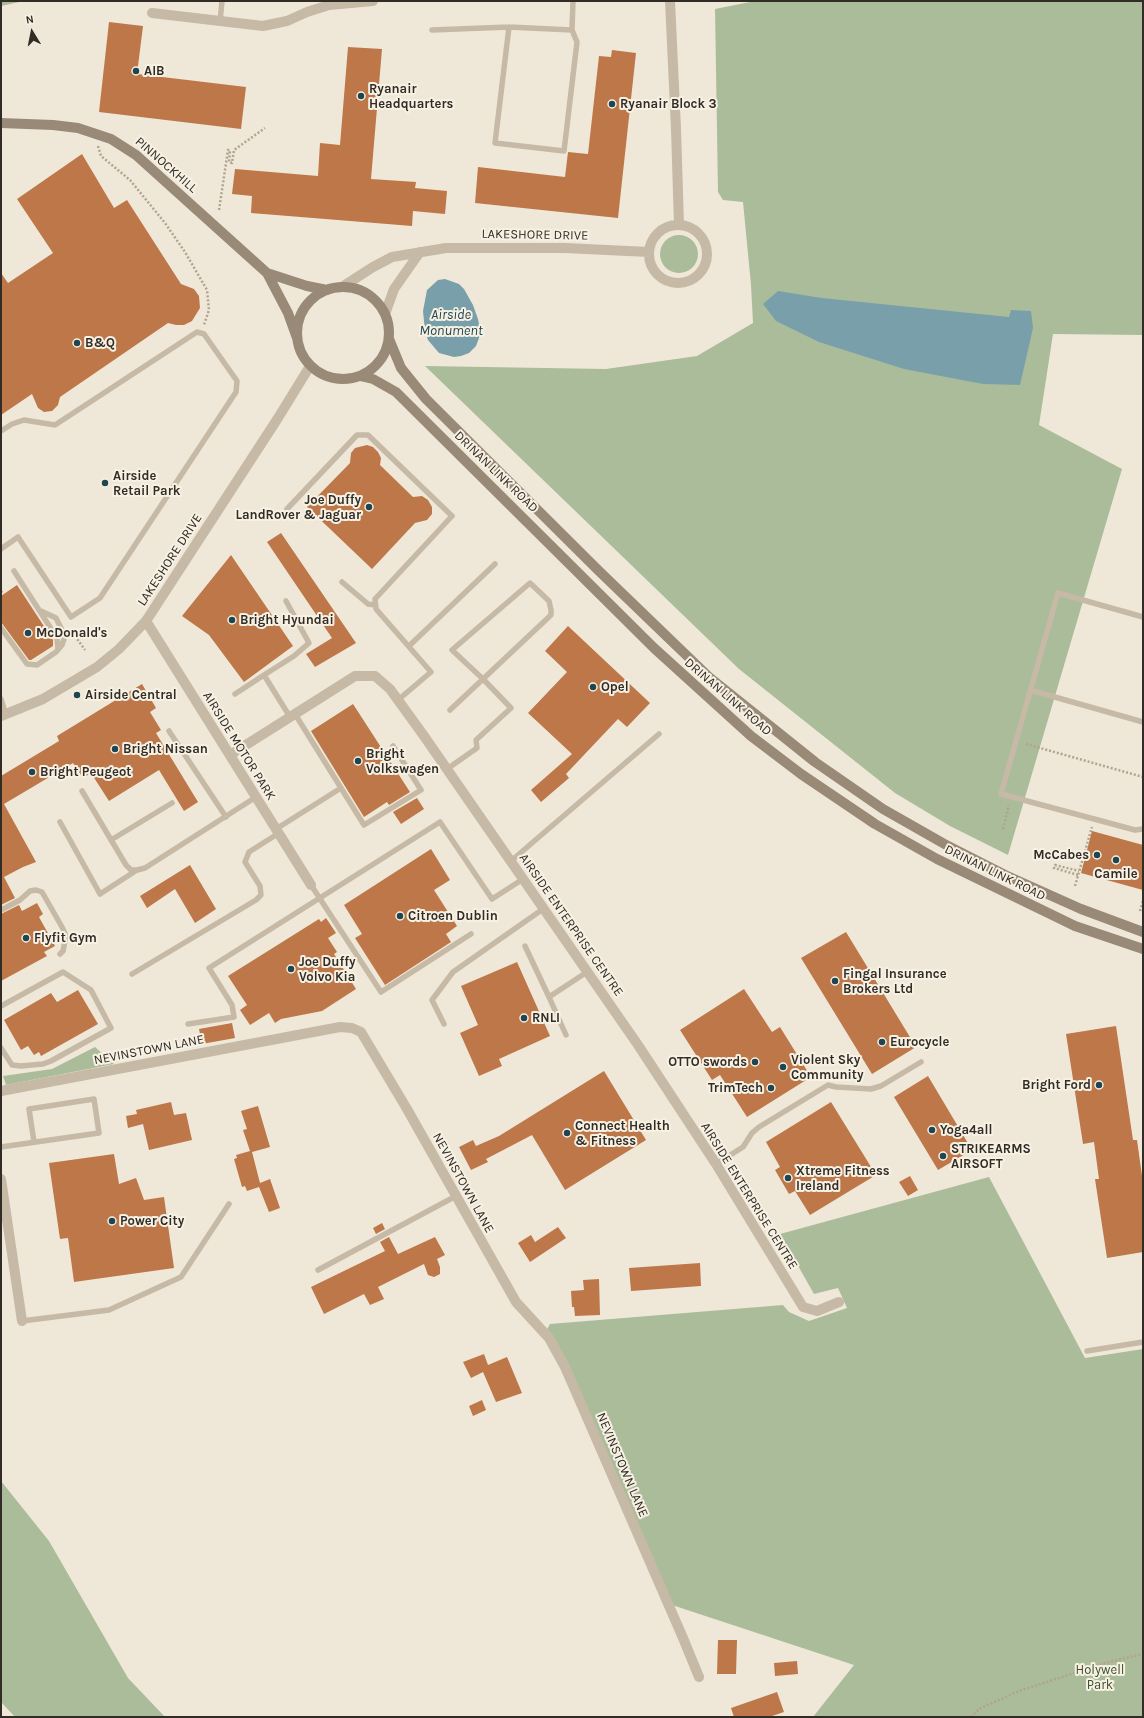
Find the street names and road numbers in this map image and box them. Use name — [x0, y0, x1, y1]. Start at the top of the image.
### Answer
street label: PINNOCKHILL — [132, 134, 200, 196]
street label: LAKESHORE DRIVE — [481, 226, 589, 244]
street label: DRINAN LINK ROAD — [451, 428, 541, 516]
street label: LAKESHORE DRIVE — [134, 511, 206, 609]
street label: DRINAN LINK ROAD — [681, 655, 775, 739]
street label: AIRSIDE MOTOR PARK — [199, 689, 279, 803]
street label: DRINAN LINK ROAD — [942, 842, 1048, 904]
street label: AIRSIDE ENTERPRISE CENTRE — [516, 851, 626, 999]
street label: NEVINSTOWN LANE — [92, 1032, 206, 1068]
street label: AIRSIDE ENTERPRISE CENTRE — [697, 1120, 801, 1272]
street label: NEVINSTOWN LANE — [429, 1130, 497, 1236]
street label: NEVINSTOWN LANE — [593, 1410, 651, 1520]

